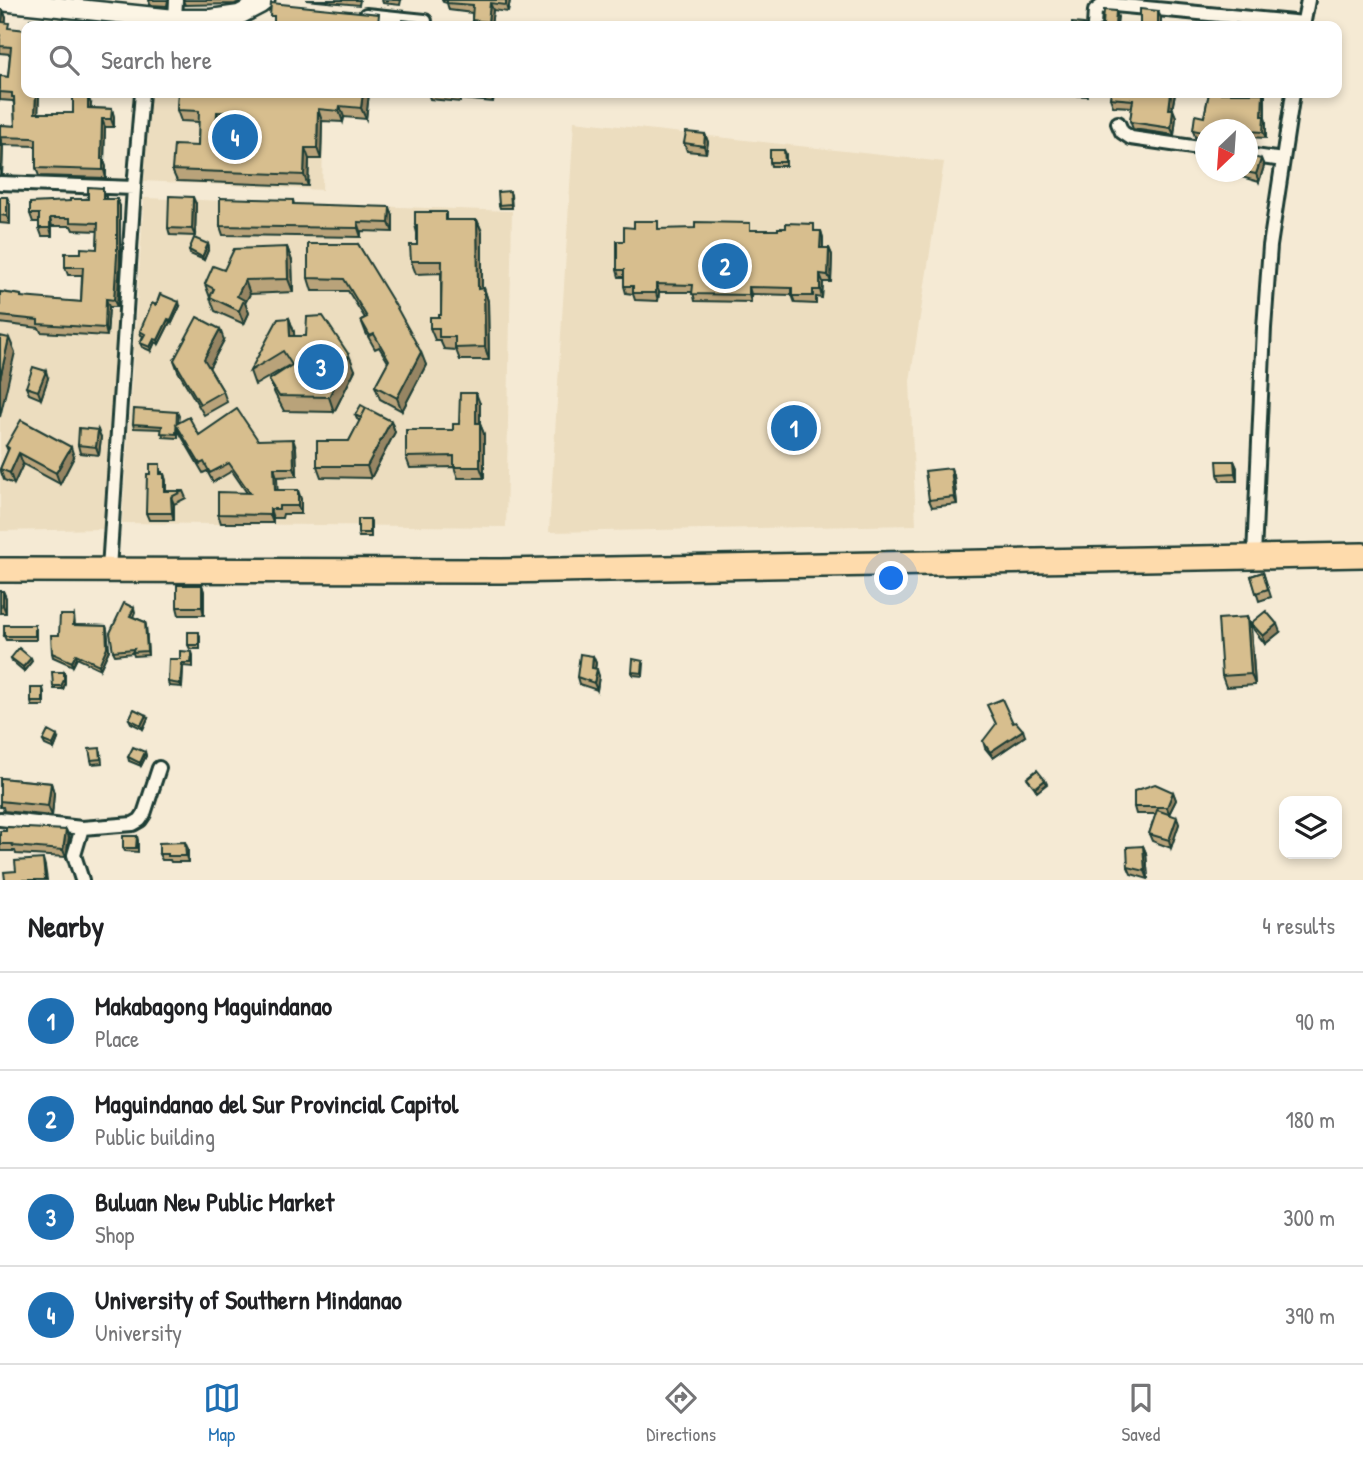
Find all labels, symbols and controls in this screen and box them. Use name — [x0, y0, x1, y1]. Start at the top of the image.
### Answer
search box — [21, 21, 1342, 98]
icon: search — [45, 41, 83, 79]
text: Search here — [101, 42, 212, 77]
pin: 4 — [212, 111, 258, 163]
north arrow — [1195, 119, 1258, 182]
pin: 2 — [702, 240, 748, 292]
pin: 3 — [298, 341, 344, 393]
pin: 1 — [771, 402, 817, 454]
your location — [874, 561, 908, 595]
map controls — [1279, 796, 1342, 859]
button: layers — [1279, 796, 1342, 859]
text: Nearby — [28, 906, 104, 946]
text: 4 results — [1262, 910, 1335, 941]
text: Makabagong Maguindanao — [95, 988, 332, 1023]
text: 1 — [47, 1006, 55, 1037]
text: 90 m — [1295, 1006, 1335, 1037]
text: Place — [95, 1023, 139, 1054]
text: Maguindanao del Sur Provincial Capitol — [95, 1086, 458, 1121]
text: 2 — [46, 1104, 56, 1135]
text: 180 m — [1285, 1104, 1335, 1135]
text: Public building — [95, 1121, 215, 1152]
text: Buluan New Public Market — [95, 1184, 334, 1219]
text: 3 — [46, 1202, 56, 1233]
text: 300 m — [1283, 1202, 1335, 1233]
text: Shop — [95, 1219, 134, 1250]
text: University of Southern Mindanao — [95, 1282, 402, 1317]
text: 4 — [47, 1300, 55, 1331]
text: 390 m — [1285, 1300, 1335, 1331]
text: University — [95, 1317, 182, 1348]
tab: Map — [203, 1379, 241, 1447]
tab: Directions — [646, 1379, 716, 1447]
tab: Saved — [1122, 1379, 1160, 1447]

